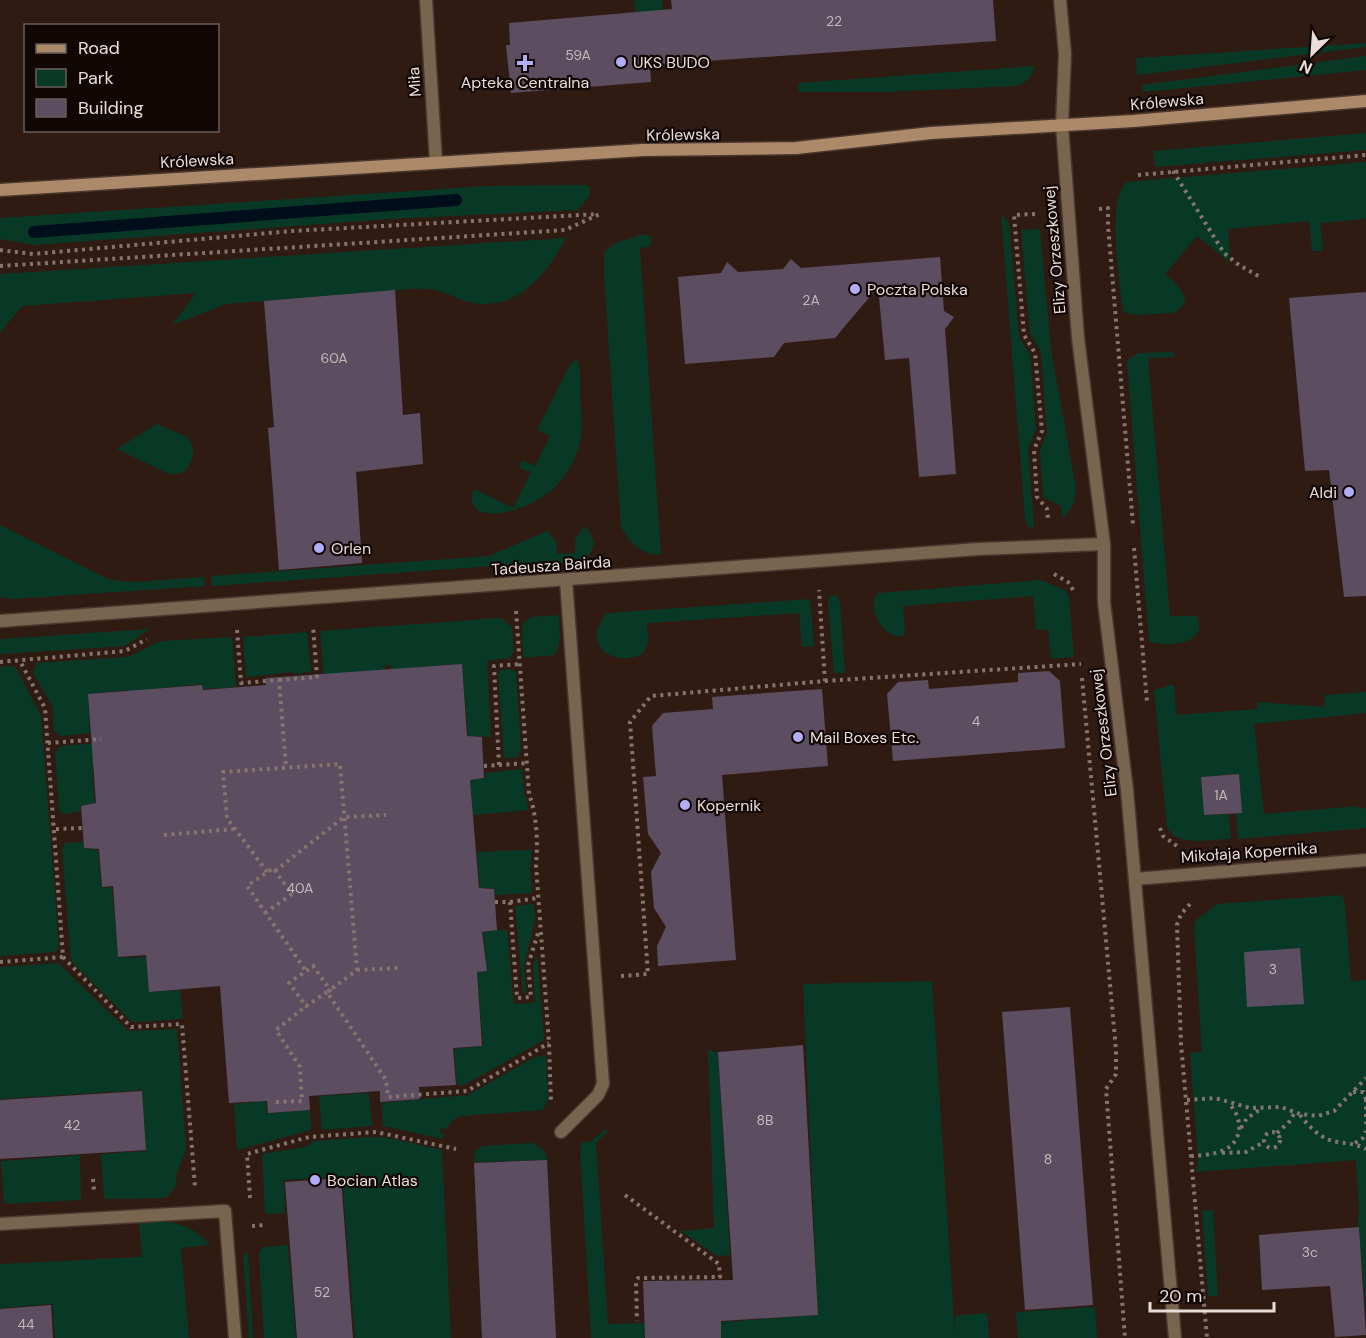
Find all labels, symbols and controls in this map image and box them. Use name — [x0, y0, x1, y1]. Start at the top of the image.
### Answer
house number: 22 — [826, 12, 842, 30]
legend — [24, 24, 219, 132]
north arrow — [1282, 24, 1342, 84]
text: Road — [78, 36, 120, 60]
house number: 59A — [565, 46, 591, 64]
place label: UKS BUDO — [633, 52, 710, 73]
marker: UKS BUDO — [614, 55, 628, 69]
text: N — [1296, 55, 1316, 79]
marker: Apteka Centralna — [518, 56, 532, 70]
text: Park — [78, 66, 114, 90]
street label: Miła — [403, 66, 426, 98]
place label: Apteka Centralna — [461, 72, 589, 93]
street label: Królewska — [1129, 88, 1205, 115]
text: Building — [78, 96, 143, 120]
street label: Królewska — [646, 123, 720, 146]
street label: Królewska — [160, 148, 234, 173]
street label: Elizy Orzeszkowej — [1038, 185, 1071, 315]
place label: Poczta Polska — [867, 279, 968, 300]
marker: Poczta Polska — [848, 282, 862, 296]
house number: 2A — [802, 291, 820, 309]
house number: 60A — [320, 349, 348, 367]
place label: Aldi — [1309, 482, 1337, 503]
marker: Aldi — [1342, 485, 1356, 499]
place label: Orlen — [331, 538, 371, 559]
marker: Orlen — [312, 541, 326, 555]
street label: Tadeusza Bairda — [491, 551, 611, 580]
street label: Elizy Orzeszkowej — [1085, 668, 1122, 798]
house number: 4 — [972, 712, 981, 730]
place label: Mail Boxes Etc. — [810, 727, 919, 748]
marker: Mail Boxes Etc. — [791, 730, 805, 744]
house number: 1A — [1214, 786, 1228, 804]
place label: Kopernik — [697, 795, 761, 816]
marker: Kopernik — [678, 798, 692, 812]
street label: Mikołaja Kopernika — [1180, 837, 1318, 868]
house number: 40A — [287, 879, 313, 897]
house number: 3 — [1269, 960, 1277, 978]
house number: 8B — [757, 1111, 773, 1129]
house number: 42 — [64, 1116, 80, 1134]
house number: 8 — [1044, 1150, 1052, 1168]
place label: Bocian Atlas — [327, 1170, 418, 1191]
marker: Bocian Atlas — [308, 1173, 322, 1187]
house number: 3c — [1302, 1243, 1318, 1261]
scale bar — [1150, 1275, 1274, 1313]
house number: 52 — [314, 1283, 330, 1301]
text: 20 m — [1159, 1284, 1202, 1308]
house number: 44 — [18, 1315, 35, 1333]

